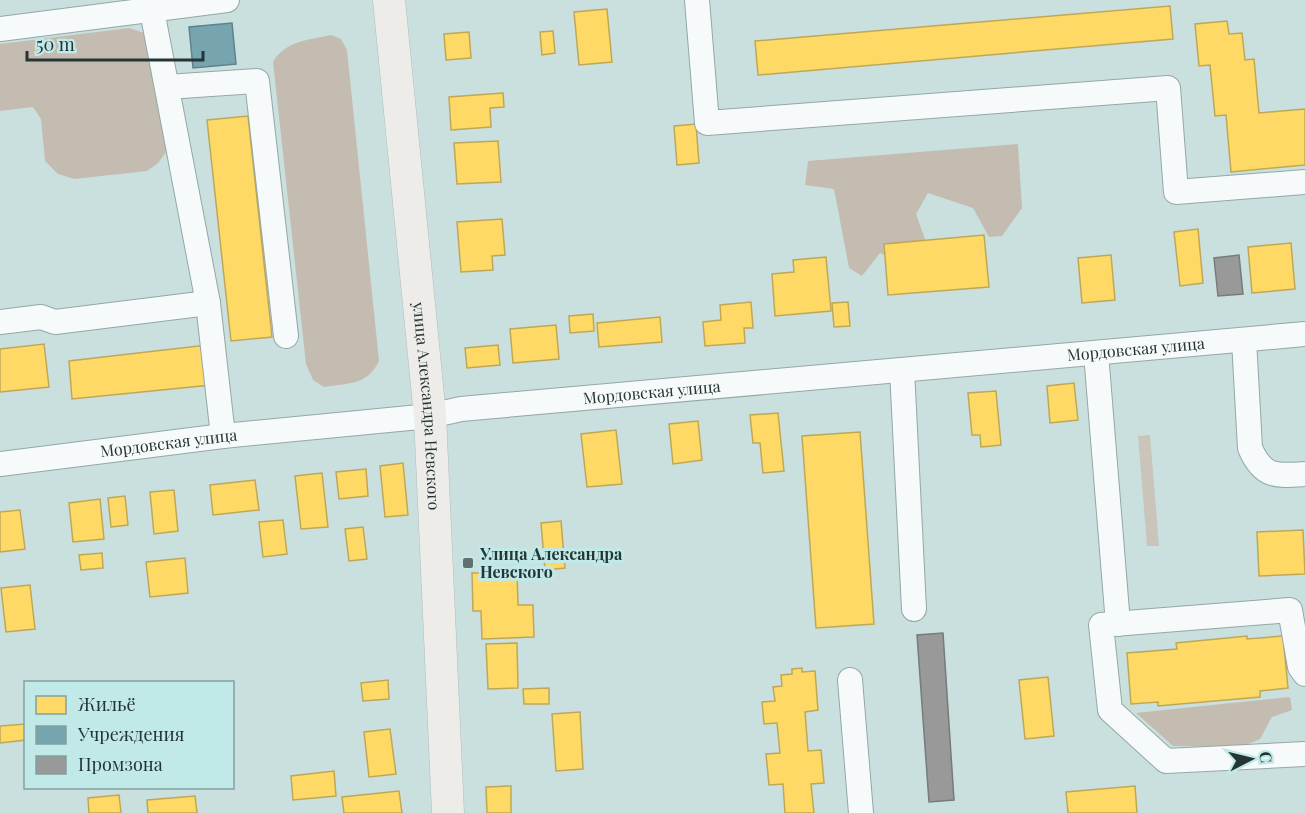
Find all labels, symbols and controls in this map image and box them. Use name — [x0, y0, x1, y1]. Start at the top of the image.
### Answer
scale bar — [27, 24, 202, 62]
text: 50 m — [36, 32, 75, 56]
street label: улица Александра Невского — [409, 300, 445, 511]
street label: Мордовская улица — [1066, 332, 1206, 365]
street label: Мордовская улица — [582, 375, 721, 408]
street label: Мордовская улица — [99, 424, 238, 461]
place label: Улица Александра Невского — [479, 543, 623, 582]
marker: Улица Александра Невского — [461, 556, 475, 570]
legend — [24, 681, 234, 789]
text: Жильё — [78, 692, 136, 716]
text: Учреждения — [77, 722, 185, 746]
north arrow — [1221, 729, 1281, 789]
text: С — [1255, 750, 1277, 764]
text: Промзона — [78, 752, 163, 776]

